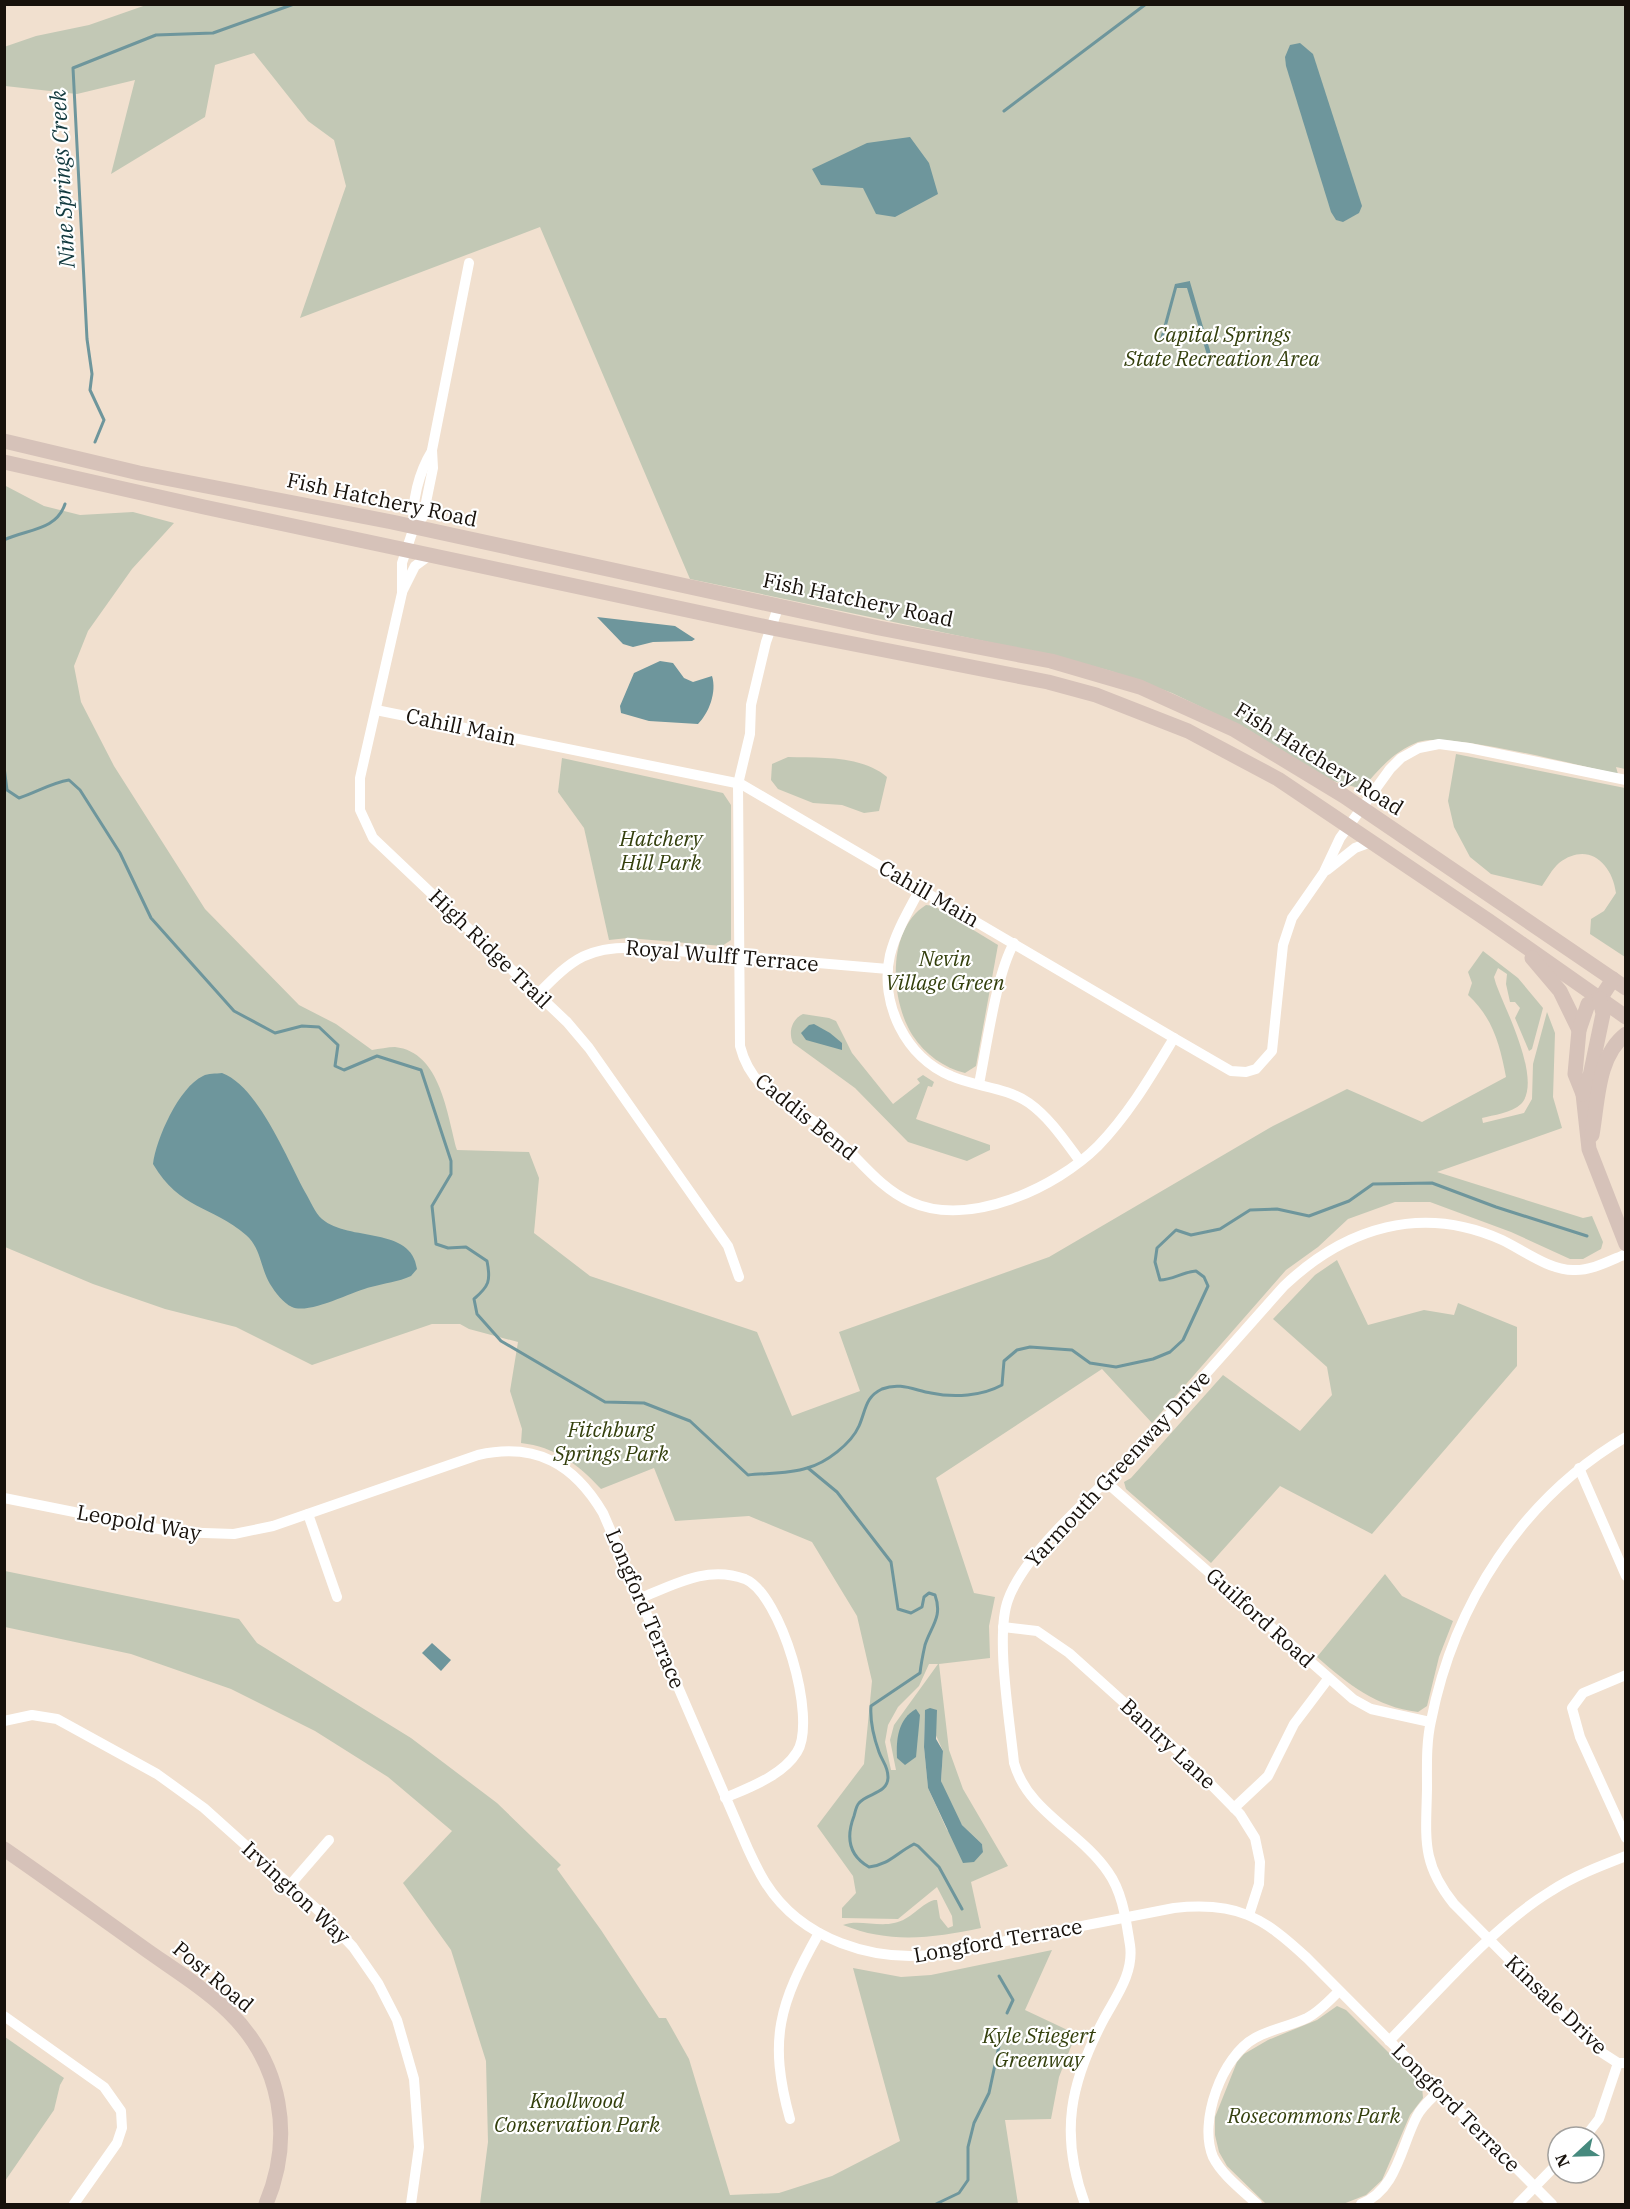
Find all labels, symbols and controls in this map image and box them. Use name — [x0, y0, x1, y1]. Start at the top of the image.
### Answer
water label: Nine Springs Creek — [42, 89, 81, 270]
park label: Capital Springs State Recreation Area — [1123, 320, 1320, 372]
street label: Fish Hatchery Road — [284, 465, 480, 533]
street label: Fish Hatchery Road — [760, 565, 956, 633]
street label: Fish Hatchery Road — [1230, 695, 1409, 822]
street label: Cahill Main — [404, 701, 519, 751]
park label: Hatchery Hill Park — [619, 824, 705, 876]
street label: Cahill Main — [874, 853, 985, 933]
street label: High Ridge Trail — [423, 882, 558, 1014]
street label: Royal Wulff Terrace — [624, 933, 820, 977]
park label: Nevin Village Green — [885, 944, 1005, 996]
street label: Caddis Bend — [750, 1066, 864, 1166]
street label: Yarmouth Greenway Drive — [1019, 1364, 1216, 1573]
park label: Fitchburg Springs Park — [552, 1415, 670, 1467]
street label: Leopold Way — [75, 1497, 204, 1547]
street label: Longford Terrace — [600, 1524, 692, 1693]
street label: Guilford Road — [1200, 1561, 1321, 1674]
street label: Bantry Lane — [1115, 1692, 1222, 1795]
street label: Irvington Way — [236, 1835, 358, 1950]
street label: Longford Terrace — [911, 1911, 1084, 1969]
street label: Post Road — [167, 1934, 260, 2018]
street label: Kinsale Drive — [1499, 1948, 1614, 2060]
park label: Kyle Stiegert Greenway — [982, 2021, 1096, 2073]
street label: Longford Terrace — [1386, 2037, 1527, 2178]
park label: Knollwood Conservation Park — [494, 2086, 661, 2138]
park label: Rosecommons Park — [1226, 2101, 1401, 2129]
north arrow — [1546, 2125, 1606, 2185]
text: N — [1550, 2151, 1574, 2170]

